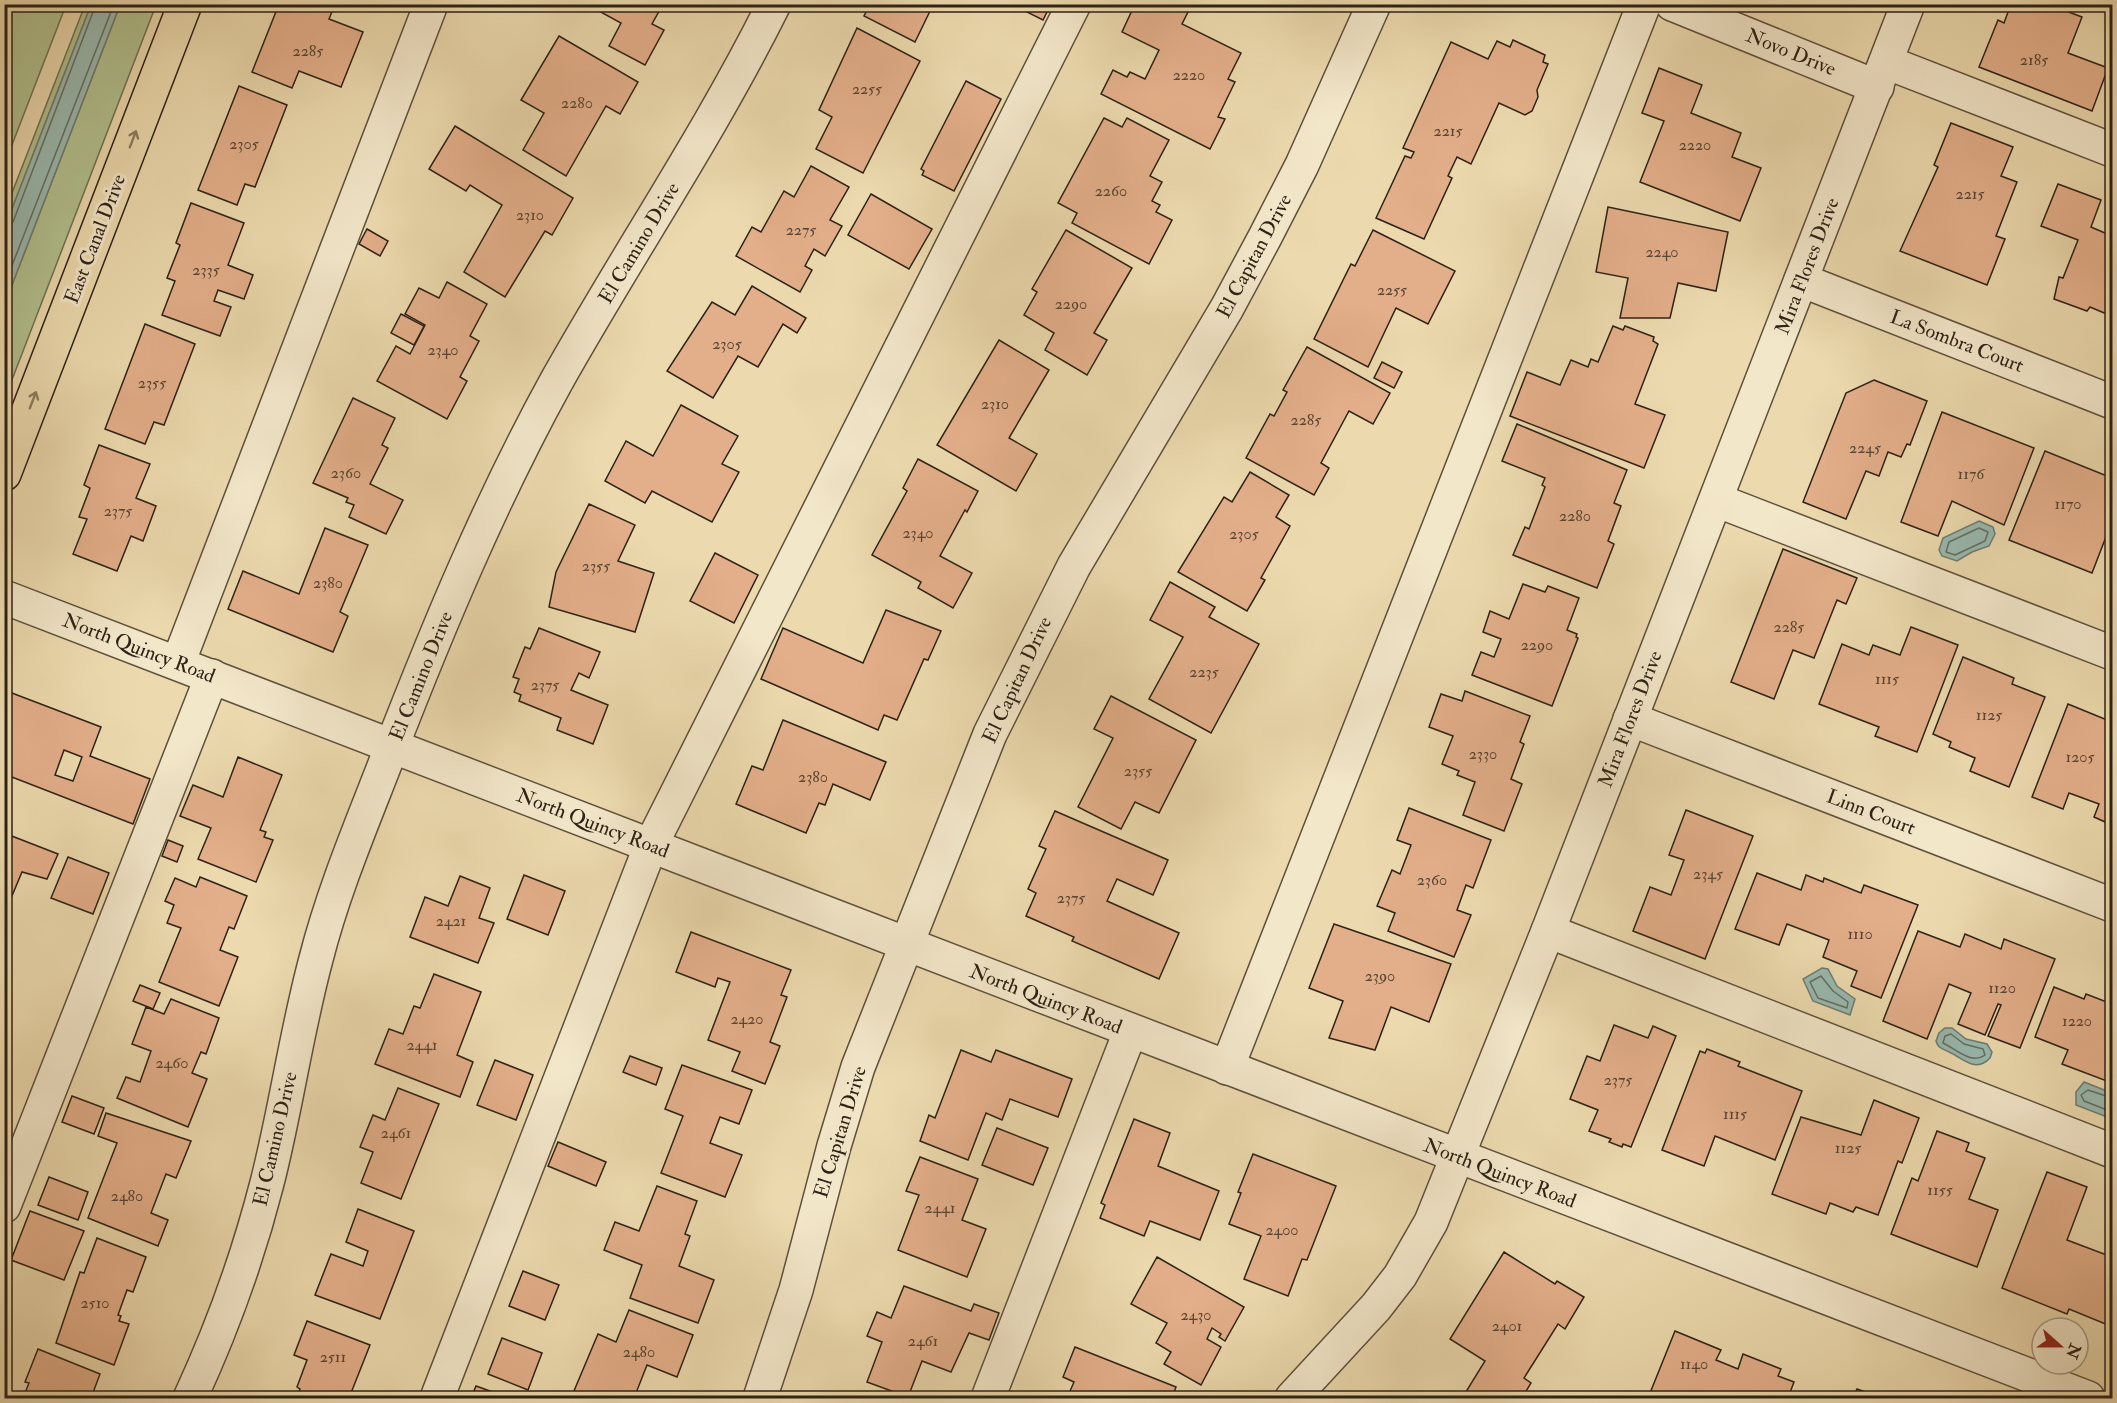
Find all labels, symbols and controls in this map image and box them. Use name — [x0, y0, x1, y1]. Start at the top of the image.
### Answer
street label: Novo Drive — [1742, 23, 1840, 81]
house number: 2285 — [293, 41, 323, 61]
house number: 2185 — [2020, 50, 2048, 70]
house number: 2220 — [1173, 65, 1205, 85]
house number: 2255 — [852, 79, 882, 99]
house number: 2280 — [561, 93, 593, 113]
house number: 2215 — [1434, 121, 1462, 141]
one-way arrow — [128, 131, 139, 149]
house number: 2305 — [229, 134, 259, 154]
house number: 2220 — [1679, 135, 1711, 155]
street label: East Canal Drive — [59, 171, 131, 307]
street label: El Camino Drive — [593, 178, 685, 308]
house number: 2260 — [1095, 181, 1127, 201]
house number: 2215 — [1956, 184, 1984, 204]
street label: El Capitan Drive — [1211, 190, 1298, 323]
street label: Mira Flores Drive — [1769, 194, 1845, 338]
house number: 2310 — [516, 205, 544, 225]
house number: 2275 — [786, 220, 816, 240]
house number: 2240 — [1645, 242, 1679, 262]
house number: 2335 — [192, 260, 220, 280]
house number: 2255 — [1377, 280, 1407, 300]
house number: 2290 — [1055, 294, 1087, 314]
street label: La Sombra Court — [1887, 304, 2028, 378]
house number: 2305 — [712, 334, 742, 354]
house number: 2340 — [427, 340, 459, 360]
house number: 2355 — [138, 373, 166, 393]
one-way arrow — [28, 391, 39, 410]
house number: 2310 — [981, 394, 1009, 414]
house number: 2285 — [1291, 410, 1321, 430]
house number: 2245 — [1849, 438, 1881, 458]
house number: 2360 — [331, 463, 361, 483]
house number: 1176 — [1958, 464, 1985, 484]
house number: 1170 — [2055, 494, 2081, 514]
house number: 2375 — [104, 501, 132, 521]
house number: 2280 — [1559, 506, 1591, 526]
house number: 2340 — [902, 523, 934, 543]
house number: 2305 — [1229, 524, 1259, 544]
house number: 2355 — [582, 556, 610, 576]
house number: 2380 — [313, 573, 343, 593]
street label: North Quincy Road — [59, 607, 219, 689]
street label: El Camino Drive — [384, 608, 458, 744]
street label: El Capitan Drive — [977, 613, 1058, 748]
house number: 2285 — [1774, 617, 1804, 637]
house number: 2290 — [1521, 635, 1553, 655]
street label: Mira Flores Drive — [1592, 647, 1668, 791]
house number: 2235 — [1189, 662, 1219, 682]
house number: 1115 — [1875, 669, 1899, 689]
house number: 2375 — [531, 675, 559, 695]
house number: 1125 — [1976, 705, 2002, 725]
house number: 2330 — [1469, 744, 1497, 764]
house number: 1205 — [2065, 747, 2095, 767]
house number: 2355 — [1124, 761, 1152, 781]
house number: 2380 — [798, 767, 828, 787]
street label: North Quincy Road — [513, 782, 673, 864]
street label: Linn Court — [1823, 784, 1919, 841]
house number: 2345 — [1693, 864, 1723, 884]
house number: 2360 — [1417, 870, 1447, 890]
house number: 2375 — [1057, 888, 1085, 908]
house number: 2421 — [436, 911, 466, 931]
house number: 1110 — [1847, 924, 1873, 944]
street label: North Quincy Road — [966, 958, 1126, 1040]
house number: 2390 — [1365, 966, 1395, 986]
house number: 1120 — [1988, 978, 2016, 998]
house number: 2420 — [730, 1009, 764, 1029]
house number: 1220 — [2062, 1011, 2092, 1031]
house number: 2441 — [406, 1035, 438, 1055]
house number: 2460 — [156, 1053, 189, 1073]
street label: El Capitan Drive — [808, 1063, 873, 1201]
street label: El Camino Drive — [247, 1069, 303, 1209]
house number: 2375 — [1604, 1070, 1632, 1090]
house number: 1115 — [1723, 1104, 1747, 1124]
house number: 2461 — [381, 1123, 411, 1143]
street label: North Quincy Road — [1420, 1132, 1580, 1214]
house number: 1125 — [1835, 1138, 1861, 1158]
house number: 1155 — [1927, 1180, 1953, 1200]
house number: 2480 — [111, 1186, 143, 1206]
house number: 2441 — [924, 1198, 956, 1218]
house number: 2400 — [1265, 1220, 1299, 1240]
house number: 2510 — [81, 1293, 109, 1313]
house number: 2430 — [1180, 1305, 1212, 1325]
house number: 2401 — [1492, 1316, 1522, 1336]
north arrow — [2030, 1316, 2090, 1376]
house number: 2461 — [908, 1331, 938, 1351]
text: N — [2061, 1340, 2085, 1362]
house number: 2480 — [623, 1342, 655, 1362]
house number: 2511 — [320, 1347, 346, 1367]
house number: 1140 — [1680, 1354, 1708, 1374]

